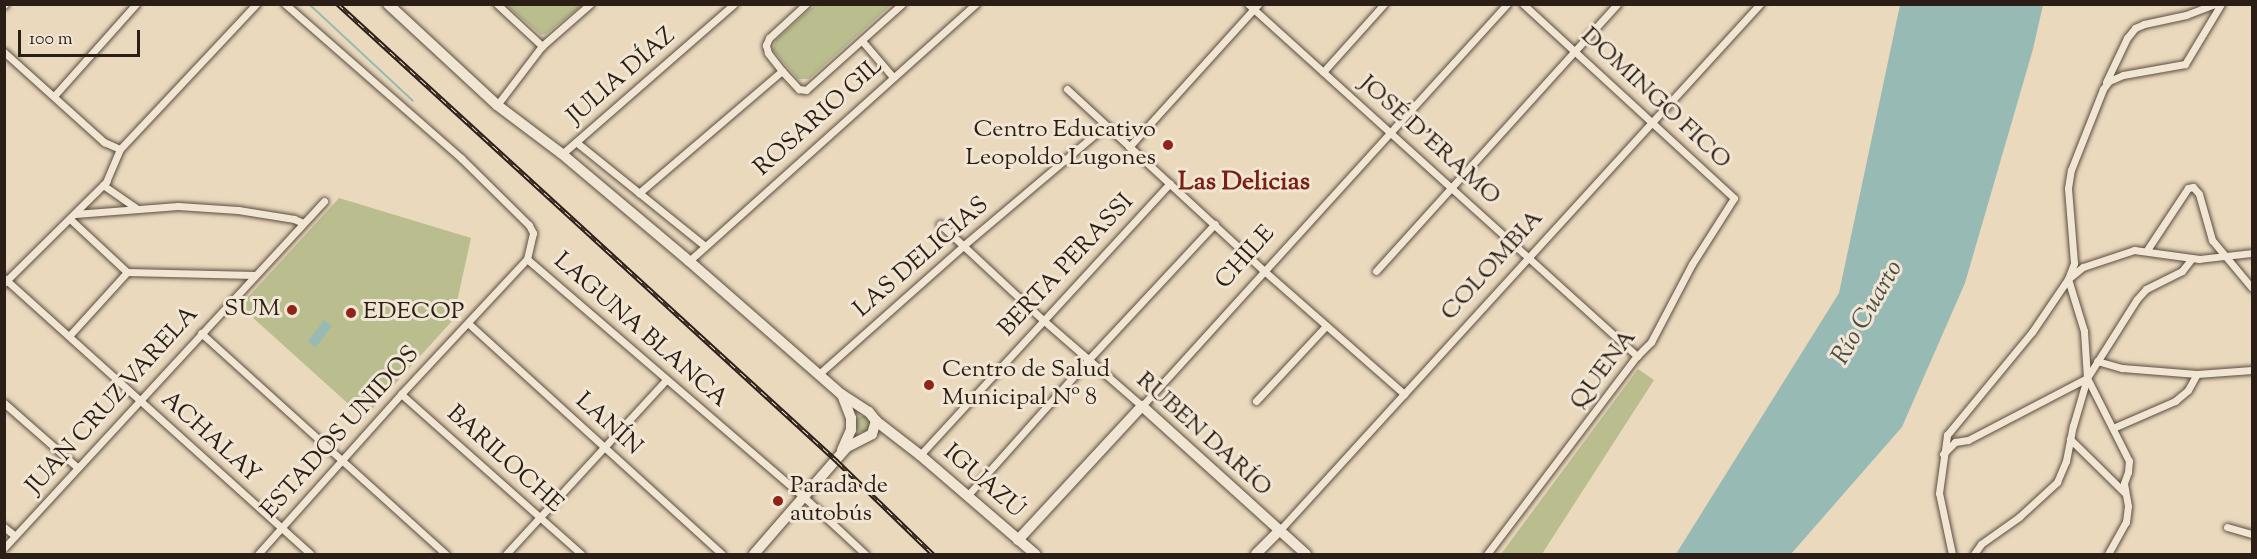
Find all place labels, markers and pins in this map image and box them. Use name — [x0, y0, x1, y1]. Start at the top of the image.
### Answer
place label: Centro Educativo Leopoldo Lugones — [966, 117, 1156, 173]
marker: Centro Educativo Leopoldo Lugones — [1161, 138, 1175, 152]
place label: SUM — [224, 296, 280, 324]
place label: EDECOP — [363, 299, 464, 327]
marker: SUM — [285, 303, 299, 317]
marker: EDECOP — [344, 306, 358, 320]
place label: Centro de Salud Municipal Nº 8 — [942, 357, 1110, 413]
marker: Centro de Salud Municipal Nº 8 — [920, 376, 938, 394]
place label: Parada de autobús — [790, 473, 888, 529]
marker: Parada de autobús — [771, 494, 785, 508]

